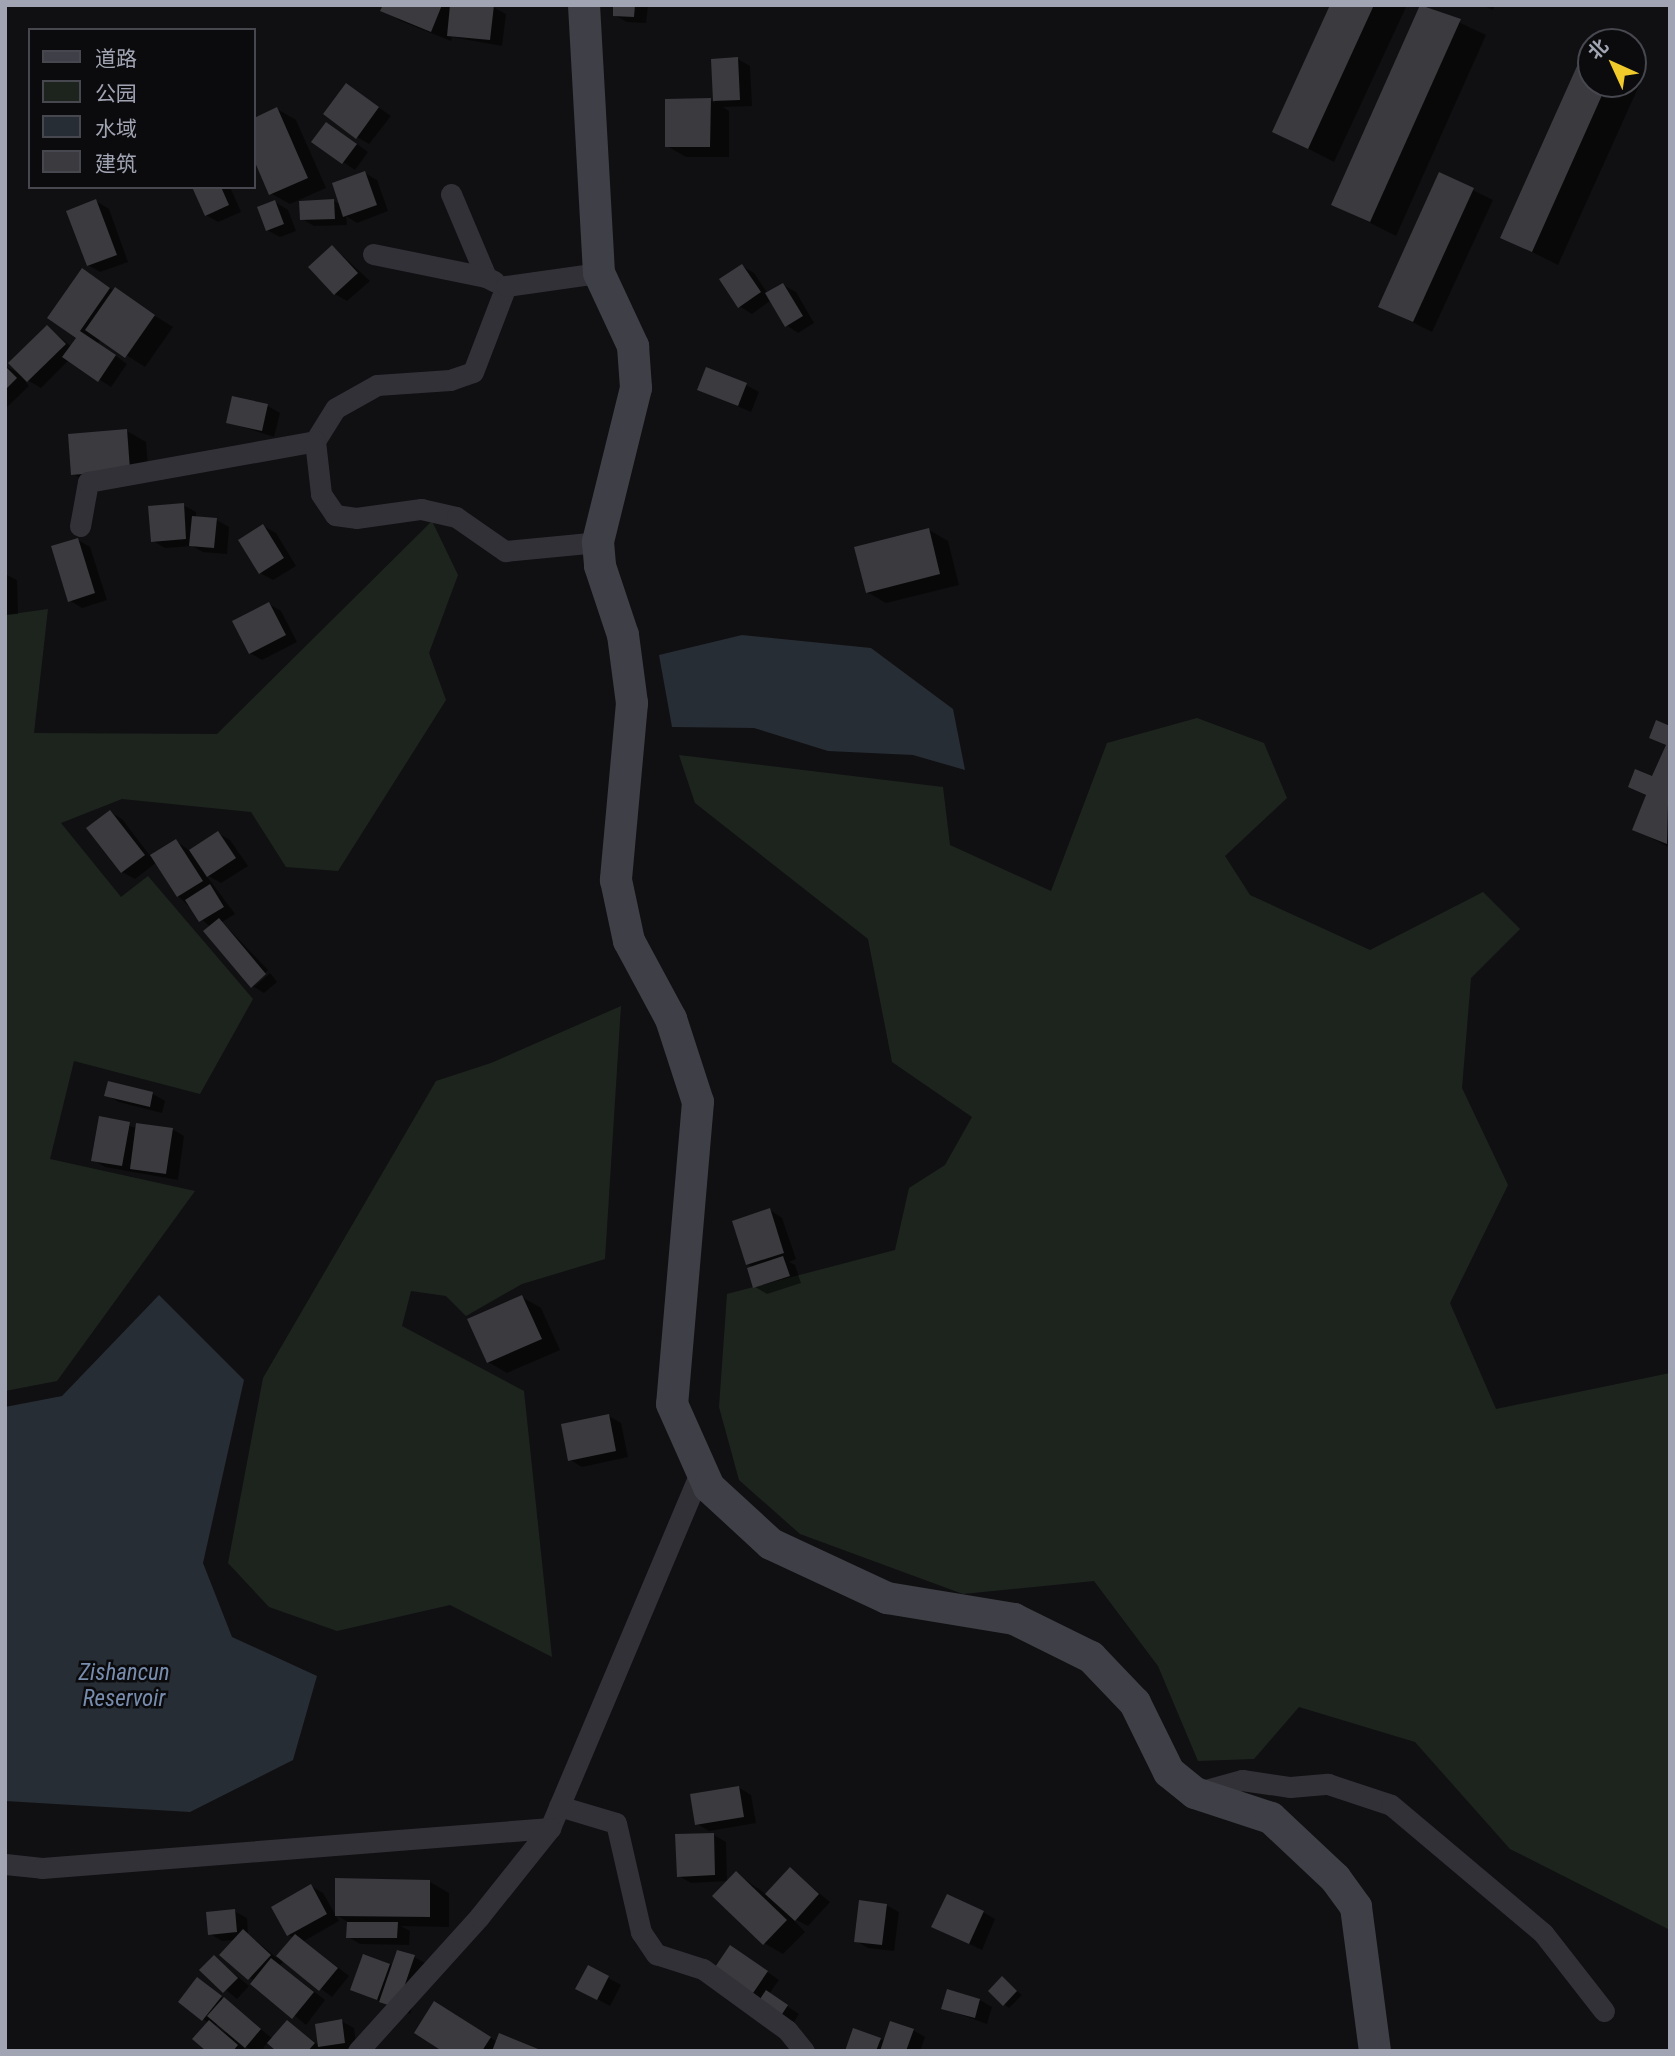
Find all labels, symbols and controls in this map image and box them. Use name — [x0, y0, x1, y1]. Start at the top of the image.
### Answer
legend — [28, 28, 256, 189]
north arrow — [1577, 28, 1647, 98]
text: 北 — [1583, 34, 1613, 64]
text: 道路 — [95, 47, 137, 71]
text: 公园 — [95, 82, 137, 106]
text: 水域 — [95, 117, 137, 141]
text: 建筑 — [95, 152, 137, 176]
water label: Zishancun Reservoir — [78, 1659, 170, 1713]

